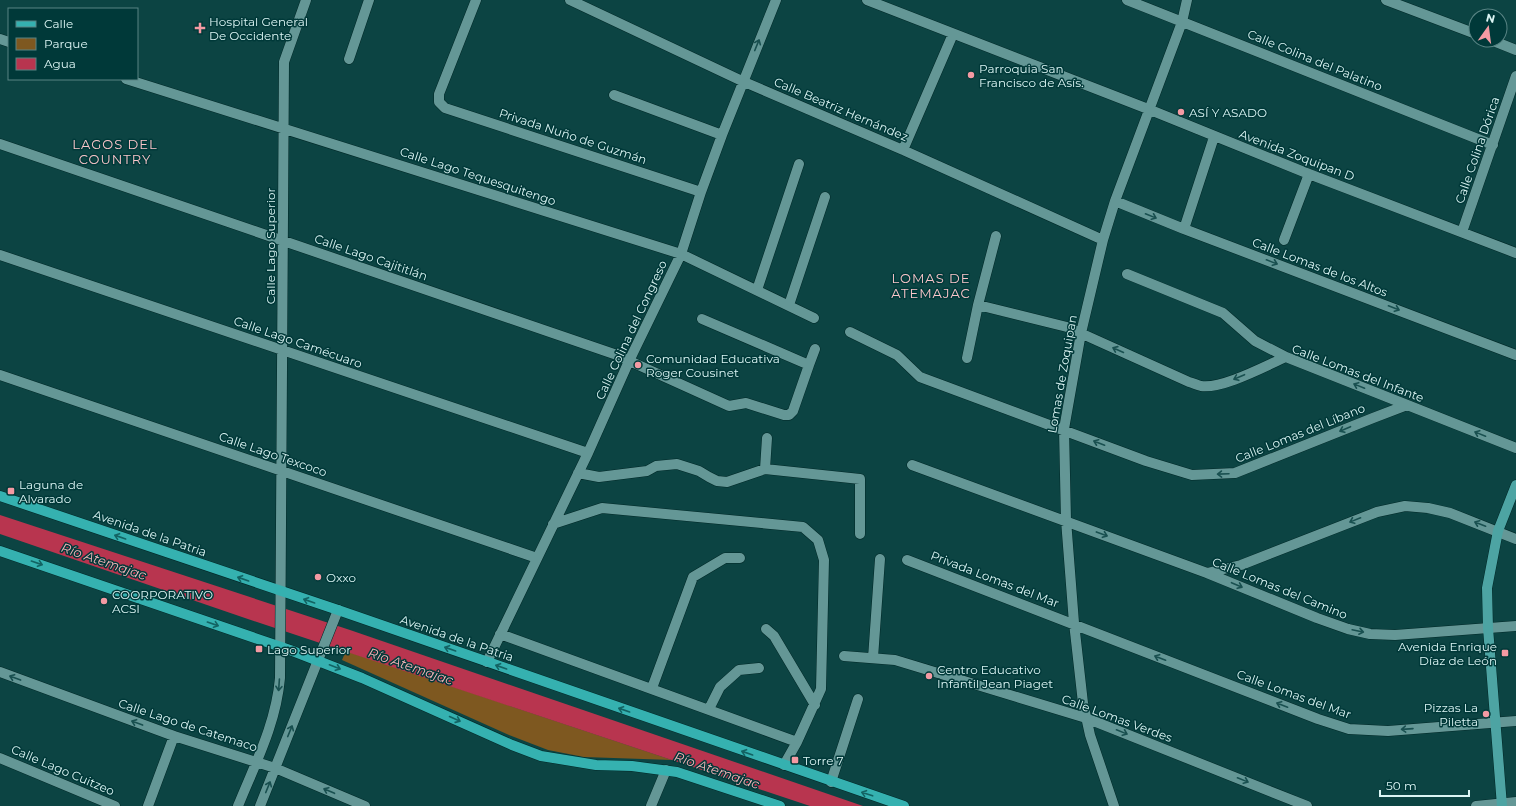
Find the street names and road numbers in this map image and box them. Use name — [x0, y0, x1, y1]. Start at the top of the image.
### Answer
street label: Calle Colina del Palatino — [1245, 26, 1385, 94]
street label: Calle Beatriz Hernández — [772, 74, 910, 144]
street label: Calle Colina Dórica — [1452, 95, 1502, 205]
street label: Privada Nuño de Guzmán — [497, 105, 649, 167]
street label: Avenida Zoquipan D — [1237, 126, 1357, 184]
street label: Calle Lago Tequesquitengo — [398, 144, 558, 208]
street label: Calle Lago Superior — [263, 188, 278, 304]
street label: Calle Lago Cajititlán — [312, 231, 430, 283]
street label: Calle Lomas de los Altos — [1250, 234, 1390, 300]
street label: Calle Colina del Congreso — [592, 258, 670, 402]
street label: Calle Lago Camécuaro — [232, 313, 364, 371]
street label: Lomas de Zoquipan — [1044, 314, 1080, 434]
street label: Calle Lomas del Infante — [1290, 341, 1426, 405]
street label: Calle Lomas del Líbano — [1233, 400, 1367, 466]
street label: Calle Lago Texcoco — [217, 428, 329, 480]
street label: Avenida de la Patria — [91, 507, 209, 559]
street label: Privada Lomas del Mar — [929, 548, 1062, 611]
street label: Calle Lomas del Camino — [1210, 554, 1350, 622]
street label: Avenida de la Patria — [398, 612, 516, 664]
street label: Calle Lomas del Mar — [1235, 666, 1353, 722]
street label: Calle Lomas Verdes — [1060, 691, 1174, 745]
street label: Calle Lago de Catemaco — [117, 695, 259, 755]
street label: Calle Lago Cuitzeo — [9, 741, 117, 799]

